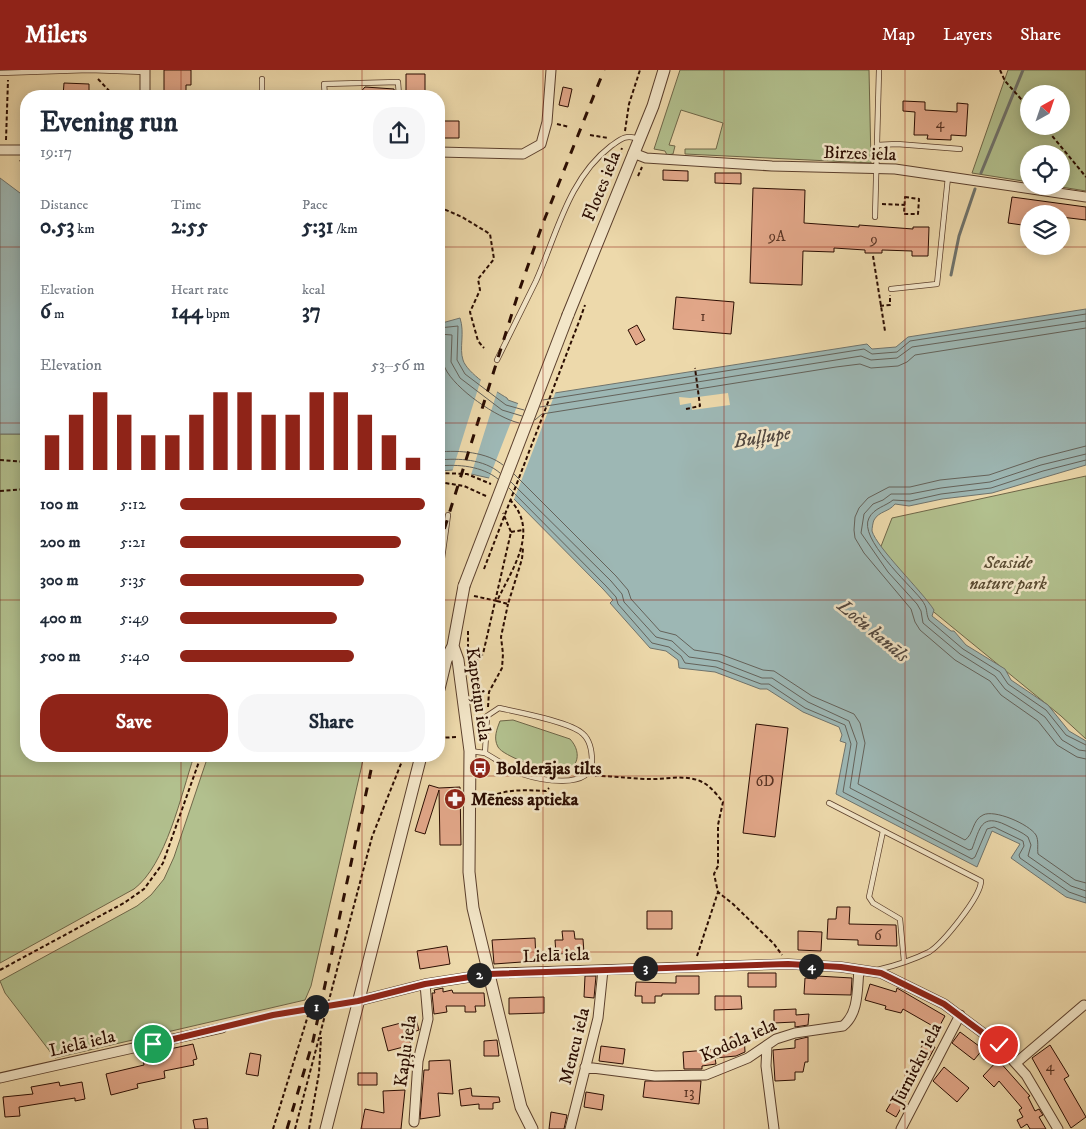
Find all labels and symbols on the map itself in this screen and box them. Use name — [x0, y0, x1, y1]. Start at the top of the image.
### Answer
north arrow — [1020, 85, 1070, 135]
house number: 4 — [936, 114, 945, 133]
street label: Birzes iela — [823, 142, 897, 166]
street label: Flotes iela — [578, 148, 626, 225]
house number: 9A — [767, 227, 786, 246]
house number: 9 — [869, 230, 878, 249]
house number: 1 — [700, 307, 706, 326]
water label: Buļļupe — [731, 422, 793, 454]
park label: Seaside nature park — [969, 552, 1047, 595]
water label: Loču kanāls — [832, 594, 914, 668]
street label: Kapteiņu iela — [461, 646, 496, 743]
bus stop icon: Bolderājas tilts — [468, 756, 492, 780]
place label: Bolderājas tilts — [496, 758, 602, 780]
house number: 6D — [756, 772, 774, 791]
pharmacy icon: Mēness aptieka — [443, 787, 467, 811]
place label: Mēness aptieka — [471, 789, 579, 811]
house number: 6 — [874, 926, 883, 945]
street label: Lielā iela — [522, 944, 590, 968]
pin: 4 — [798, 954, 824, 978]
pin: 3 — [632, 956, 658, 980]
pin: 2 — [466, 962, 492, 988]
pin: 1 — [304, 994, 328, 1020]
street label: Mencu iela — [555, 1005, 595, 1087]
street label: Kapļu iela — [390, 1013, 422, 1088]
street label: Kodola iela — [697, 1014, 780, 1067]
street label: Jūrnieku iela — [886, 1019, 947, 1111]
pin — [132, 1023, 174, 1065]
pin — [978, 1024, 1020, 1066]
street label: Lielā iela — [47, 1026, 118, 1062]
house number: 4 — [1046, 1057, 1055, 1076]
house number: 13 — [683, 1083, 695, 1102]

